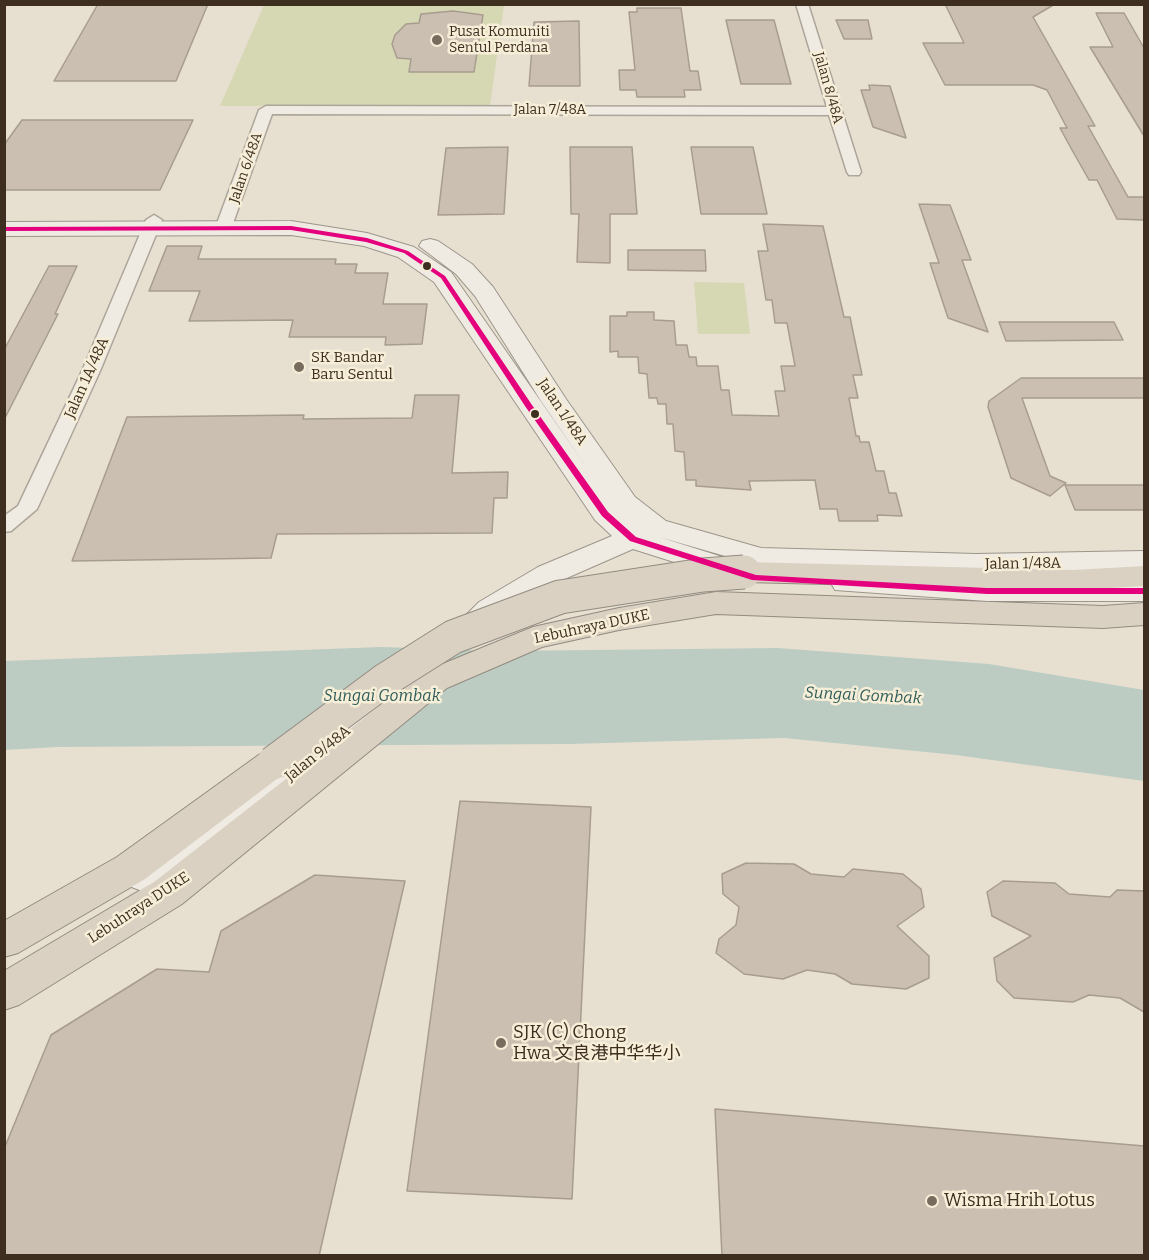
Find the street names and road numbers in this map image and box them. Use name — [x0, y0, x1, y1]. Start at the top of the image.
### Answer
street label: Jalan 8/48A — [810, 50, 846, 126]
street label: Jalan 7/48A — [514, 102, 586, 118]
street label: Jalan 6/48A — [226, 130, 266, 206]
street label: Jalan 1A/48A — [61, 335, 113, 421]
street label: Jalan 1/48A — [533, 375, 591, 449]
street label: Jalan 1/48A — [985, 554, 1061, 574]
street label: Lebuhraya DUKE — [533, 606, 651, 648]
street label: Jalan 9/48A — [282, 722, 354, 786]
street label: Lebuhraya DUKE — [85, 868, 193, 948]

